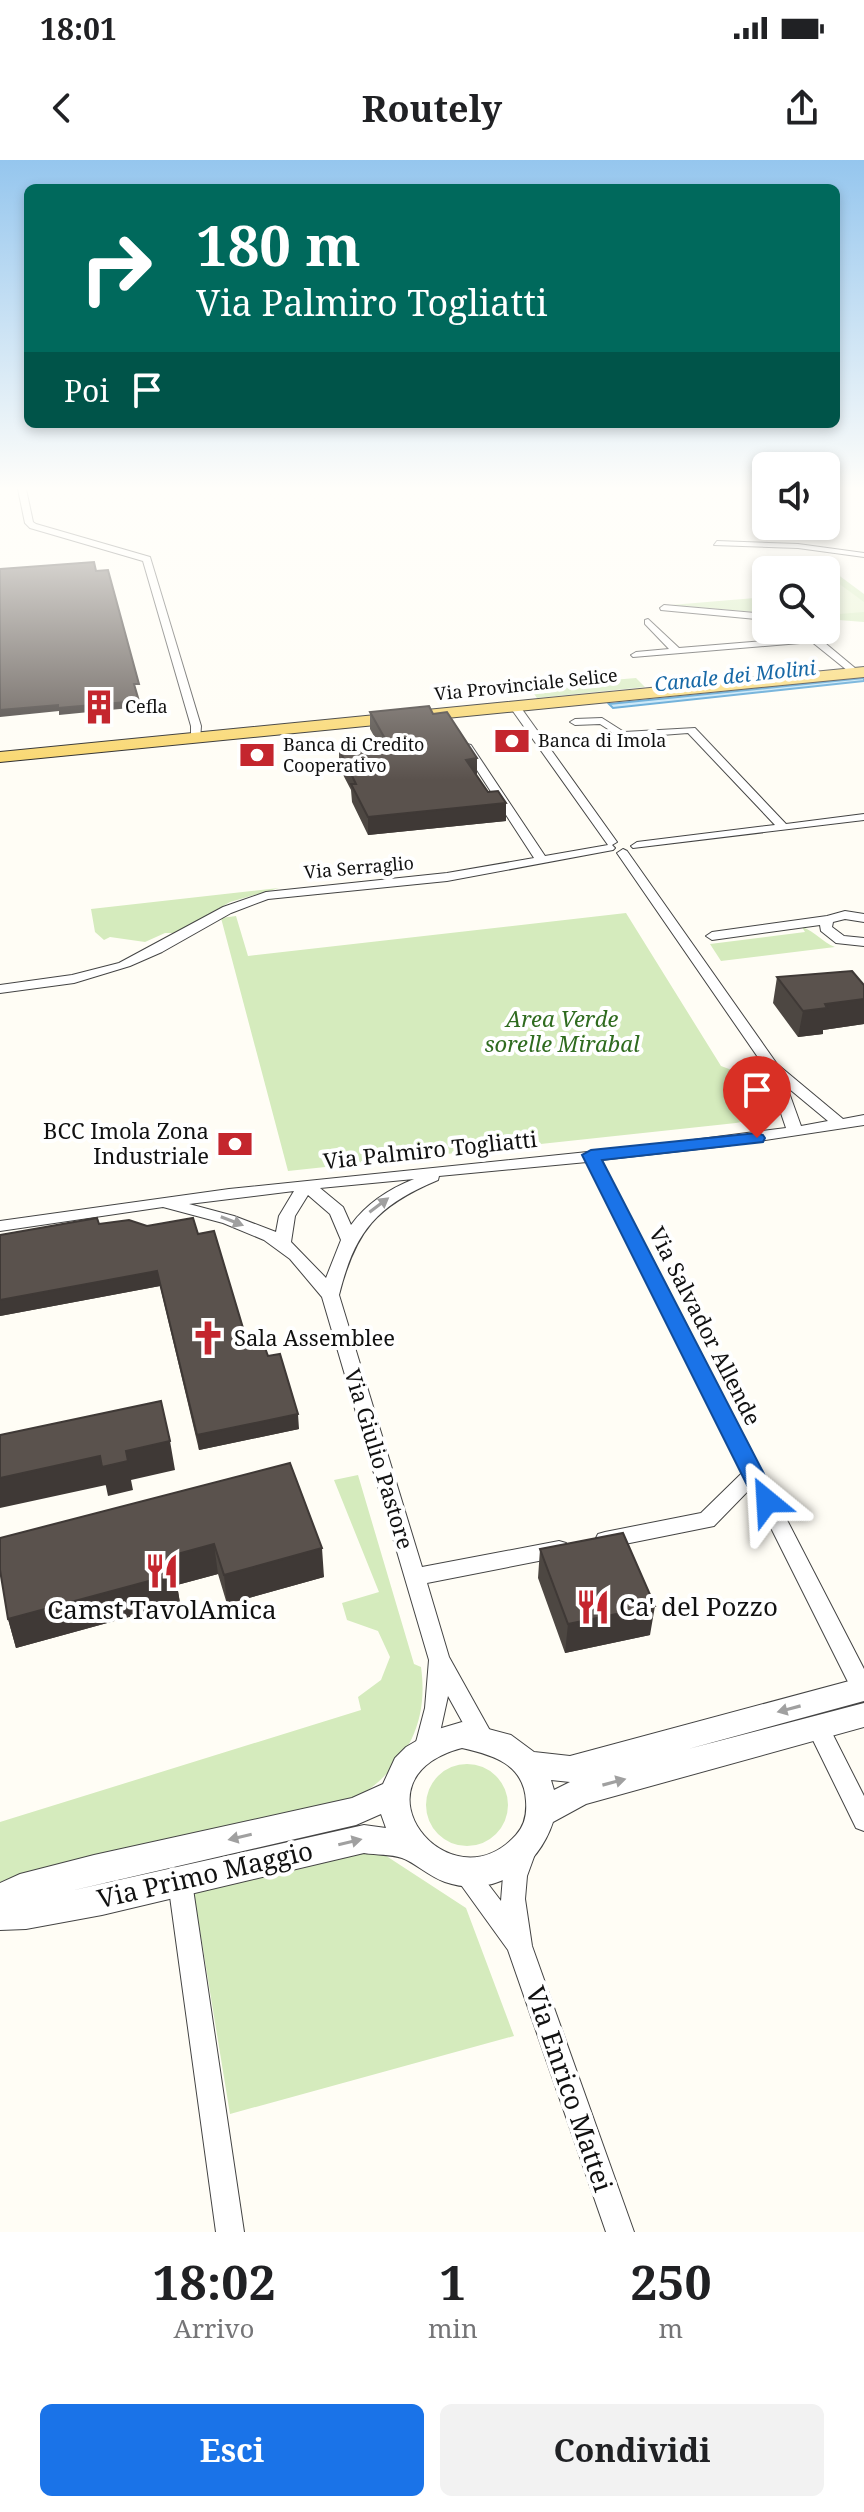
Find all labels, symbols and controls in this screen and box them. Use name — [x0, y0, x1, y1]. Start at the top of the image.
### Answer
text: 18:01 — [40, 8, 117, 49]
text: Routely — [362, 84, 502, 133]
icon: back — [40, 86, 84, 130]
icon: share — [780, 86, 824, 130]
text: 180 m — [196, 206, 361, 282]
icon: right — [64, 216, 168, 320]
text: Via Palmiro Togliatti — [196, 278, 547, 327]
icon: arrive — [125, 368, 169, 412]
text: Poi — [64, 370, 109, 411]
map controls — [752, 452, 840, 644]
button: sound — [752, 452, 840, 540]
button: search — [752, 556, 840, 644]
water label: Canale dei Molini — [653, 654, 817, 697]
street label: Via Provinciale Selice — [433, 662, 619, 706]
building icon: Cefla — [80, 688, 118, 726]
place label: Cefla — [125, 694, 168, 718]
bank icon: Banca di Imola — [493, 722, 531, 760]
place label: Banca di Imola — [538, 728, 666, 752]
place label: Banca di Credito Cooperativo — [283, 732, 424, 777]
bank icon: Banca di Credito Cooperativo — [238, 736, 276, 774]
street label: Via Serraglio — [303, 850, 415, 884]
park label: Area Verde sorelle Mirabal — [484, 1003, 640, 1058]
pin — [723, 1056, 791, 1138]
icon: arrive — [735, 1068, 779, 1112]
place label: BCC Imola Zona Industriale — [43, 1115, 209, 1170]
street label: Via Palmiro Togliatti — [322, 1123, 538, 1175]
bank icon: BCC Imola Zona Industriale — [216, 1125, 254, 1163]
one-way arrow — [369, 1198, 389, 1214]
one-way arrow — [220, 1215, 244, 1228]
street label: Via Salvador Allende — [643, 1221, 769, 1430]
church icon: Sala Assemblee — [189, 1319, 227, 1357]
place label: Sala Assemblee — [234, 1322, 395, 1352]
street label: Via Giulio Pastore — [338, 1365, 422, 1553]
position arrow — [725, 1459, 809, 1543]
restaurant icon: Camst TavolAmica — [143, 1552, 181, 1590]
restaurant icon: Ca' del Pozzo — [574, 1588, 612, 1626]
place label: Ca' del Pozzo — [619, 1588, 778, 1624]
place label: Camst TavolAmica — [47, 1591, 277, 1627]
one-way arrow — [776, 1704, 801, 1716]
one-way arrow — [601, 1776, 626, 1788]
one-way arrow — [228, 1831, 253, 1844]
street label: Via Primo Maggio — [93, 1832, 316, 1916]
one-way arrow — [338, 1835, 363, 1848]
street label: Via Enrico Mattei — [518, 1981, 622, 2196]
text: 18:02 — [152, 2249, 276, 2314]
text: 1 — [439, 2249, 466, 2314]
text: 250 — [630, 2249, 712, 2314]
text: Arrivo — [173, 2310, 255, 2346]
text: min — [428, 2310, 478, 2346]
text: m — [659, 2310, 683, 2346]
button: Esci — [40, 2404, 424, 2496]
button: Condividi — [440, 2404, 824, 2496]

